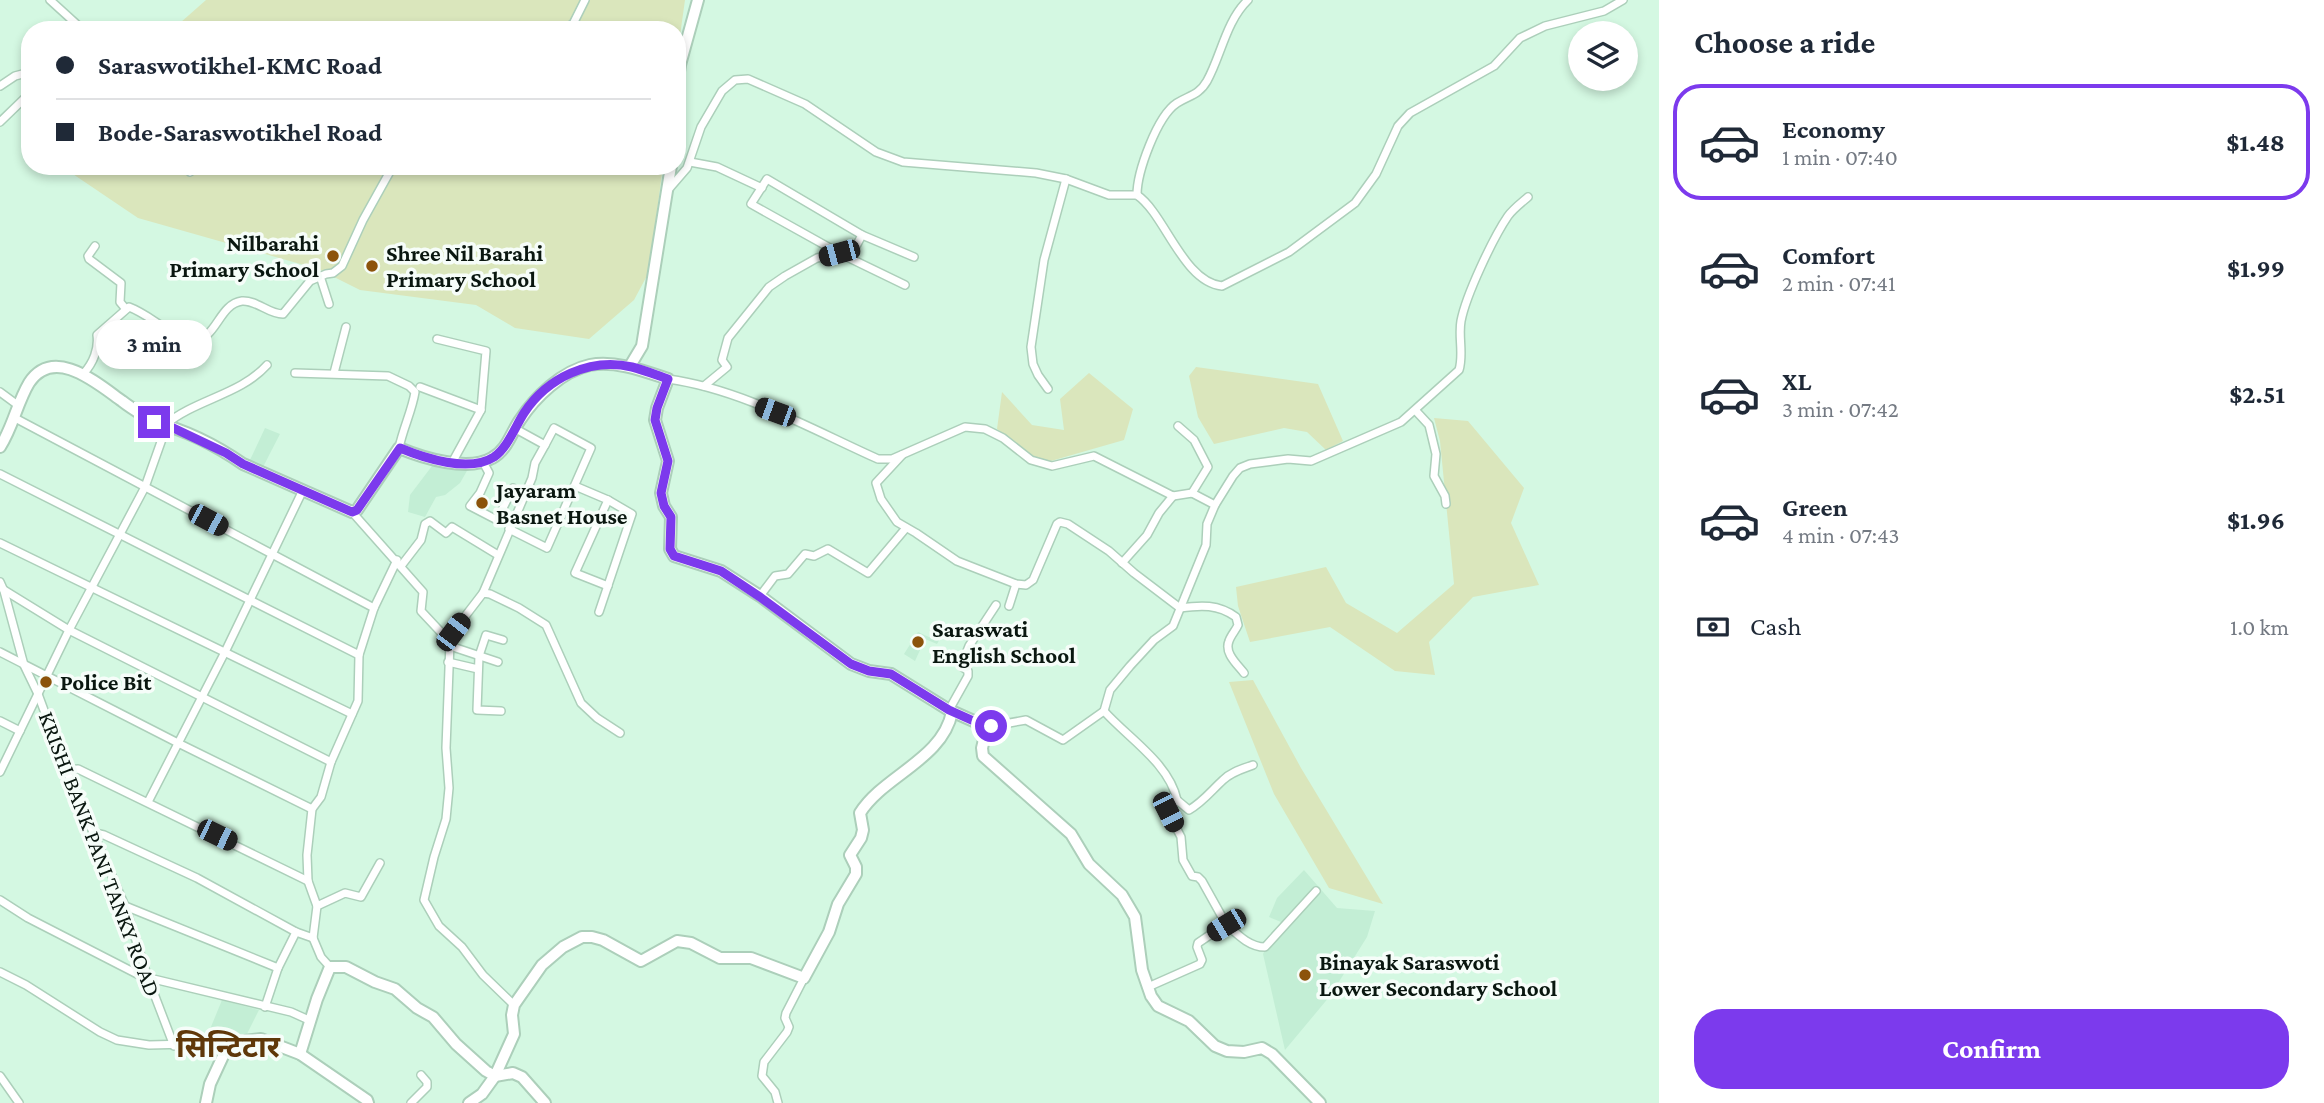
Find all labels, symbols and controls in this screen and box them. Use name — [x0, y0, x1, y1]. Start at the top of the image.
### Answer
map controls — [1568, 21, 1638, 91]
button: layers — [1568, 21, 1638, 91]
text: Choose a ride — [1694, 24, 1875, 60]
text: Saraswotikhel-KMC Road — [98, 51, 382, 80]
icon: car — [1698, 111, 1761, 174]
text: Economy — [1782, 115, 1885, 144]
text: Bode-Saraswotikhel Road — [98, 118, 382, 147]
text: $1.48 — [2226, 128, 2285, 157]
text: 1 min · 07:40 — [1782, 144, 1898, 170]
place label: Nilbarahi Primary School — [169, 230, 319, 282]
car — [816, 237, 863, 269]
icon: car — [1698, 237, 1761, 300]
place label: Shree Nil Barahi Primary School — [386, 240, 543, 292]
text: Comfort — [1782, 241, 1875, 270]
marker: Nilbarahi Primary School — [325, 248, 341, 264]
text: $1.99 — [2227, 254, 2285, 283]
marker: Shree Nil Barahi Primary School — [364, 258, 380, 274]
text: 2 min · 07:41 — [1782, 270, 1896, 296]
callout: 3 min — [96, 320, 212, 370]
text: 3 min — [126, 331, 182, 357]
icon: car — [1698, 363, 1761, 426]
text: XL — [1782, 367, 1811, 396]
text: $2.51 — [2229, 380, 2285, 409]
car — [752, 395, 799, 429]
text: 3 min · 07:42 — [1782, 396, 1899, 422]
route end — [138, 406, 170, 438]
place label: Jayaram Basnet House — [494, 477, 628, 529]
icon: car — [1698, 489, 1761, 552]
text: Green — [1782, 493, 1848, 522]
marker: Jayaram Basnet House — [474, 495, 490, 511]
car — [185, 501, 232, 539]
text: $1.96 — [2227, 506, 2285, 535]
text: 4 min · 07:43 — [1782, 522, 1899, 548]
icon: cash — [1694, 608, 1732, 646]
car — [432, 609, 475, 655]
text: Cash — [1750, 612, 1801, 641]
text: 1.0 km — [2230, 614, 2289, 640]
place label: Saraswati English School — [932, 616, 1076, 668]
marker: Saraswati English School — [910, 634, 926, 650]
place label: Police Bit — [60, 669, 152, 695]
marker: Police Bit — [38, 674, 54, 690]
street label: KRISHI BANK PANI TANKY ROAD — [34, 708, 166, 1000]
route start — [975, 710, 1007, 742]
car — [1150, 789, 1187, 835]
car — [194, 816, 241, 854]
car — [1203, 905, 1250, 945]
place label: Binayak Saraswoti Lower Secondary School — [1319, 949, 1558, 1001]
marker: Binayak Saraswoti Lower Secondary School — [1297, 967, 1313, 983]
button: Confirm — [1694, 1009, 2289, 1089]
district label: सिन्टिटार — [176, 1030, 281, 1063]

